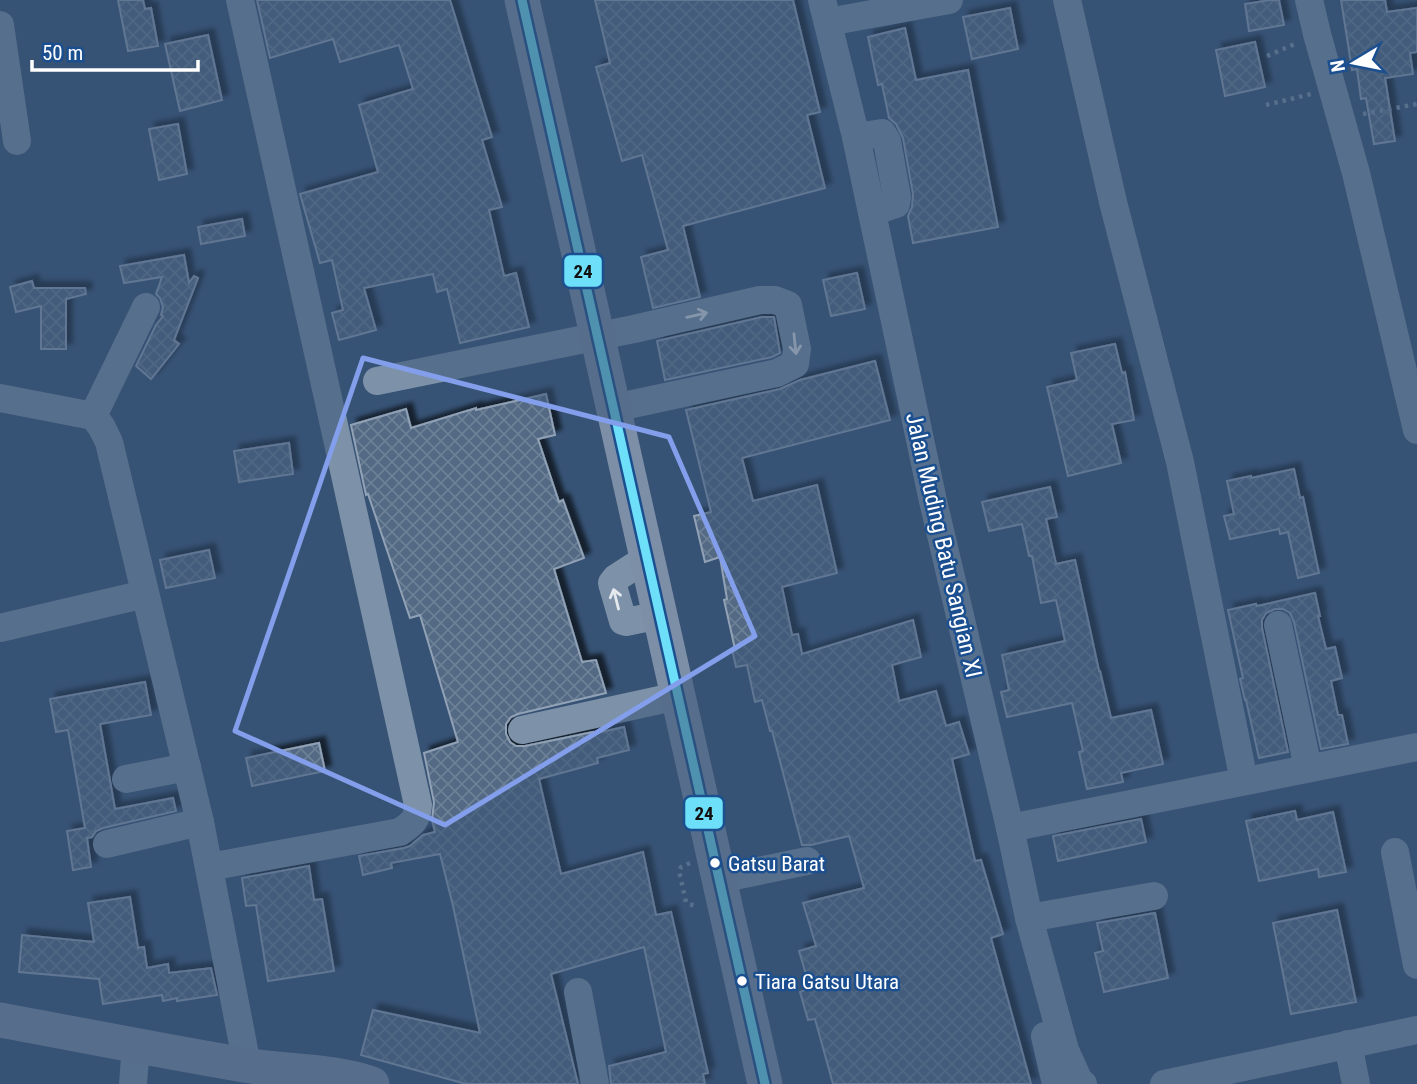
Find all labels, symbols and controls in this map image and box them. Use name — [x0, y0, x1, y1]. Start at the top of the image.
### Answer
scale bar — [32, 28, 198, 72]
north arrow — [1319, 28, 1389, 98]
text: 50 m — [42, 41, 83, 65]
text: N — [1325, 58, 1350, 74]
line badge: 24 — [563, 254, 603, 288]
text: 24 — [573, 260, 593, 283]
one-way arrow — [685, 307, 708, 321]
one-way arrow — [788, 332, 801, 355]
street label: Jalan Muding Batu Sangian XI — [900, 410, 987, 680]
one-way arrow — [609, 588, 622, 611]
line badge: 24 — [684, 796, 724, 830]
text: 24 — [694, 802, 714, 825]
place label: Gatsu Barat — [728, 852, 825, 876]
marker: Gatsu Barat — [708, 856, 722, 870]
place label: Tiara Gatsu Utara — [755, 970, 899, 994]
marker: Tiara Gatsu Utara — [735, 974, 749, 988]

